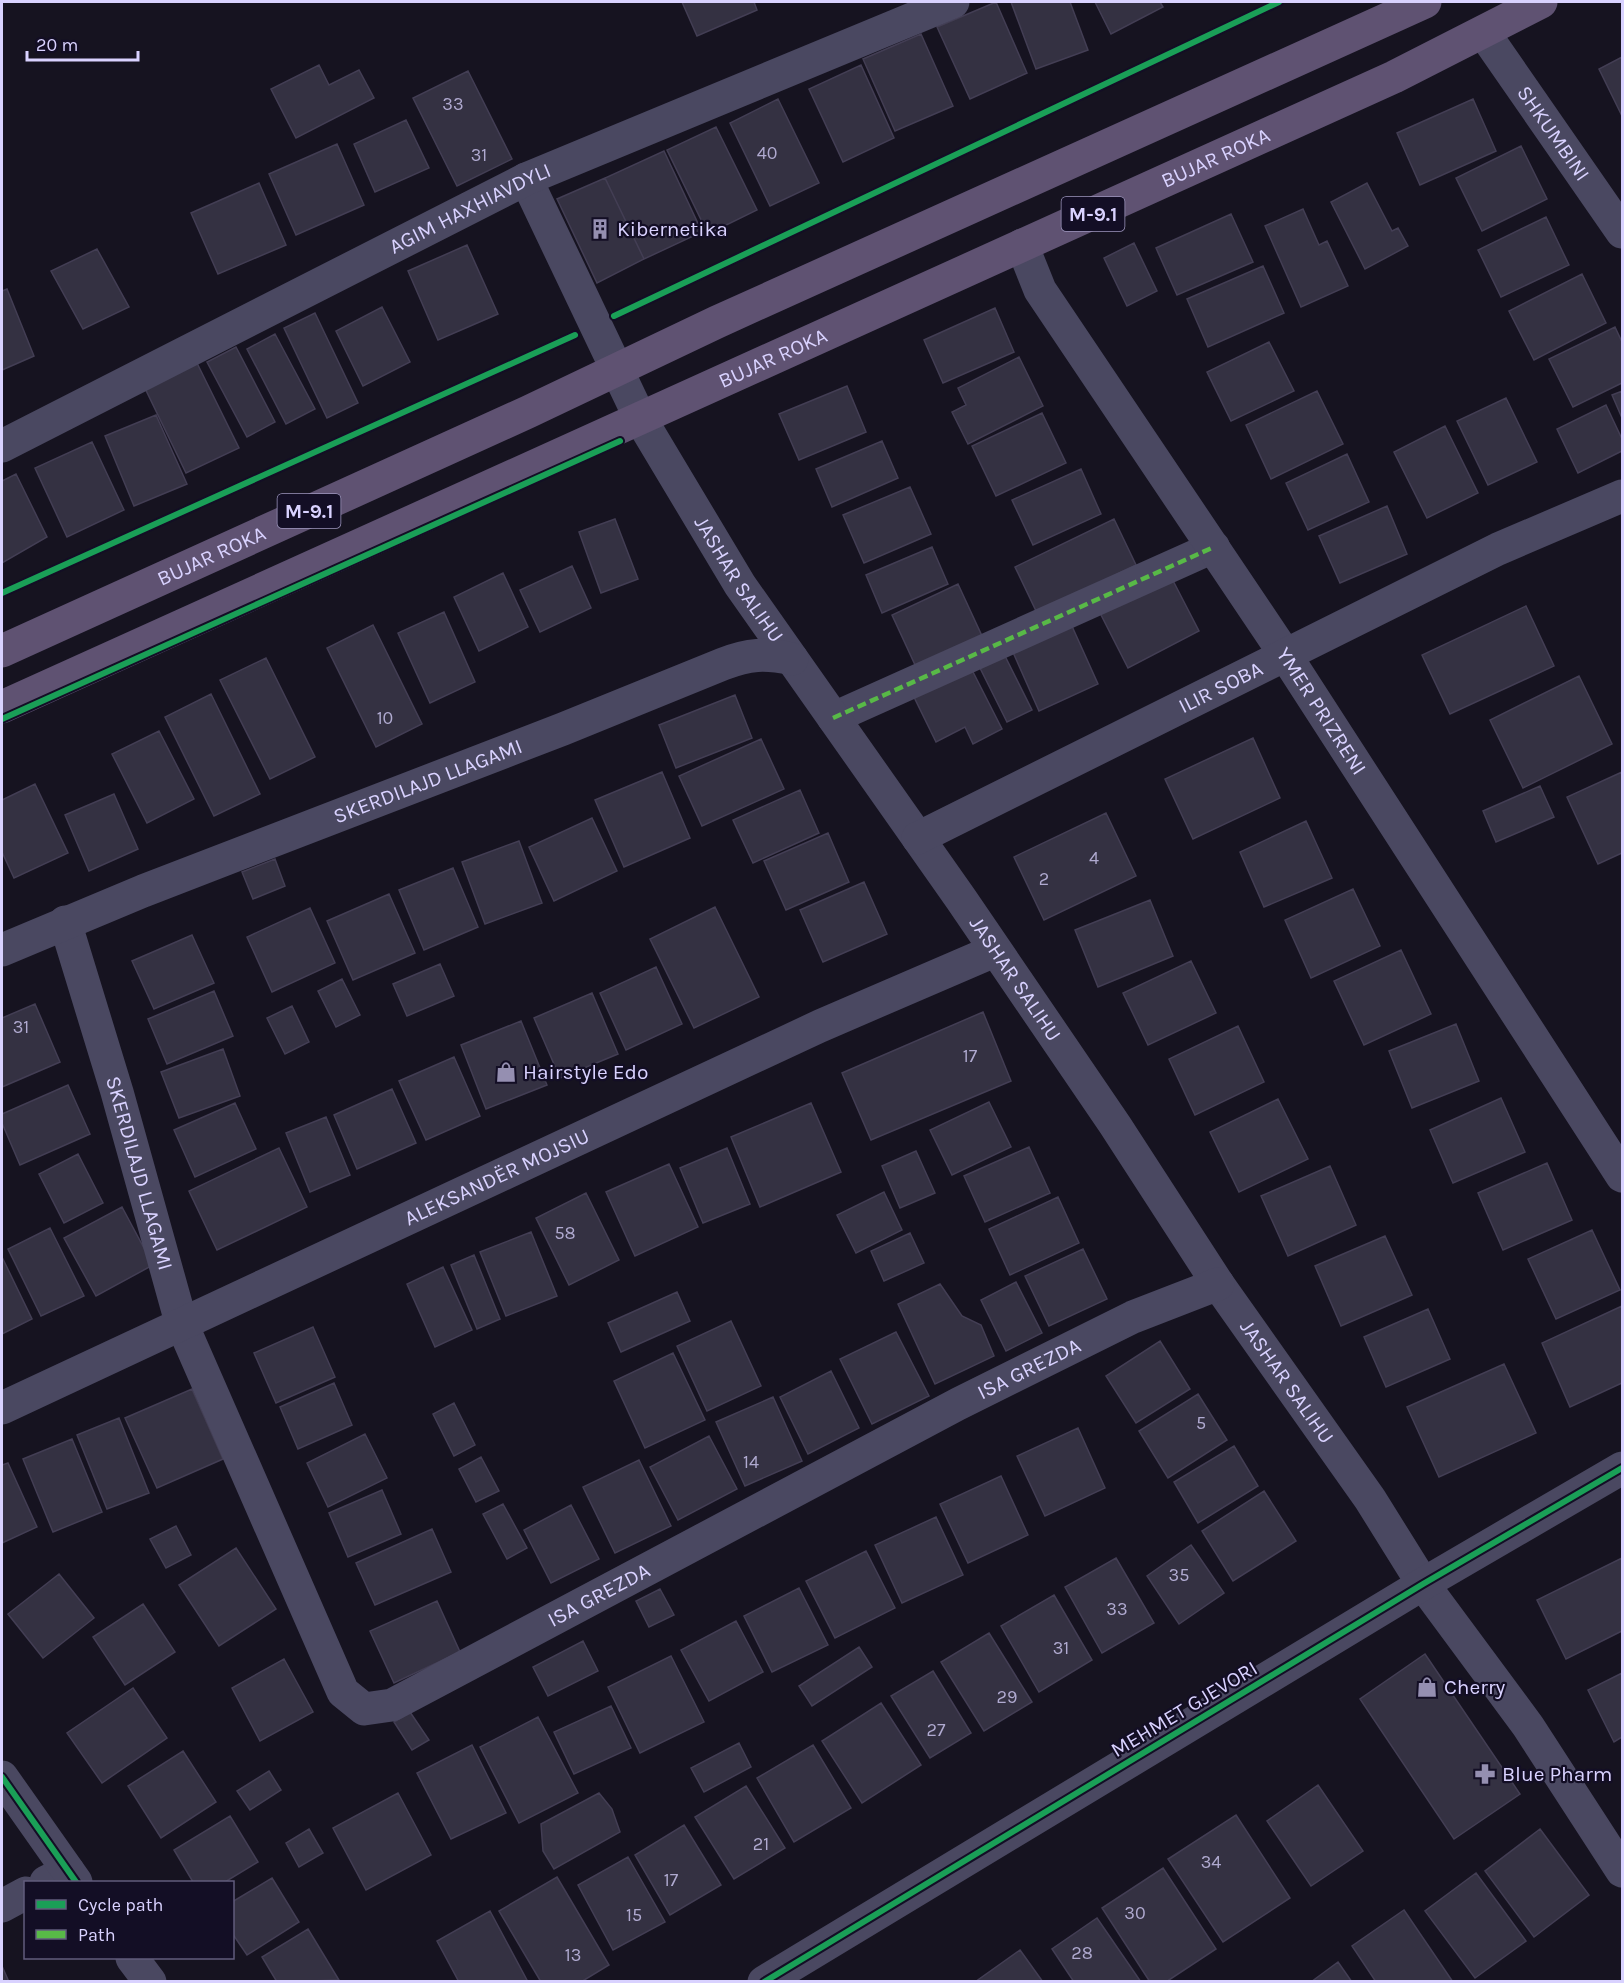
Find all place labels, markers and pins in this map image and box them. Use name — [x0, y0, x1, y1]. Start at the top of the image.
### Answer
building icon: Kibernetika — [588, 217, 612, 241]
place label: Kibernetika — [617, 217, 728, 241]
shop icon: Hairstyle Edo — [494, 1060, 518, 1084]
place label: Hairstyle Edo — [523, 1060, 649, 1084]
shop icon: Cherry — [1415, 1675, 1439, 1699]
place label: Cherry — [1444, 1675, 1506, 1699]
pharmacy icon: Blue Pharm — [1473, 1762, 1497, 1786]
place label: Blue Pharm — [1502, 1762, 1613, 1786]

